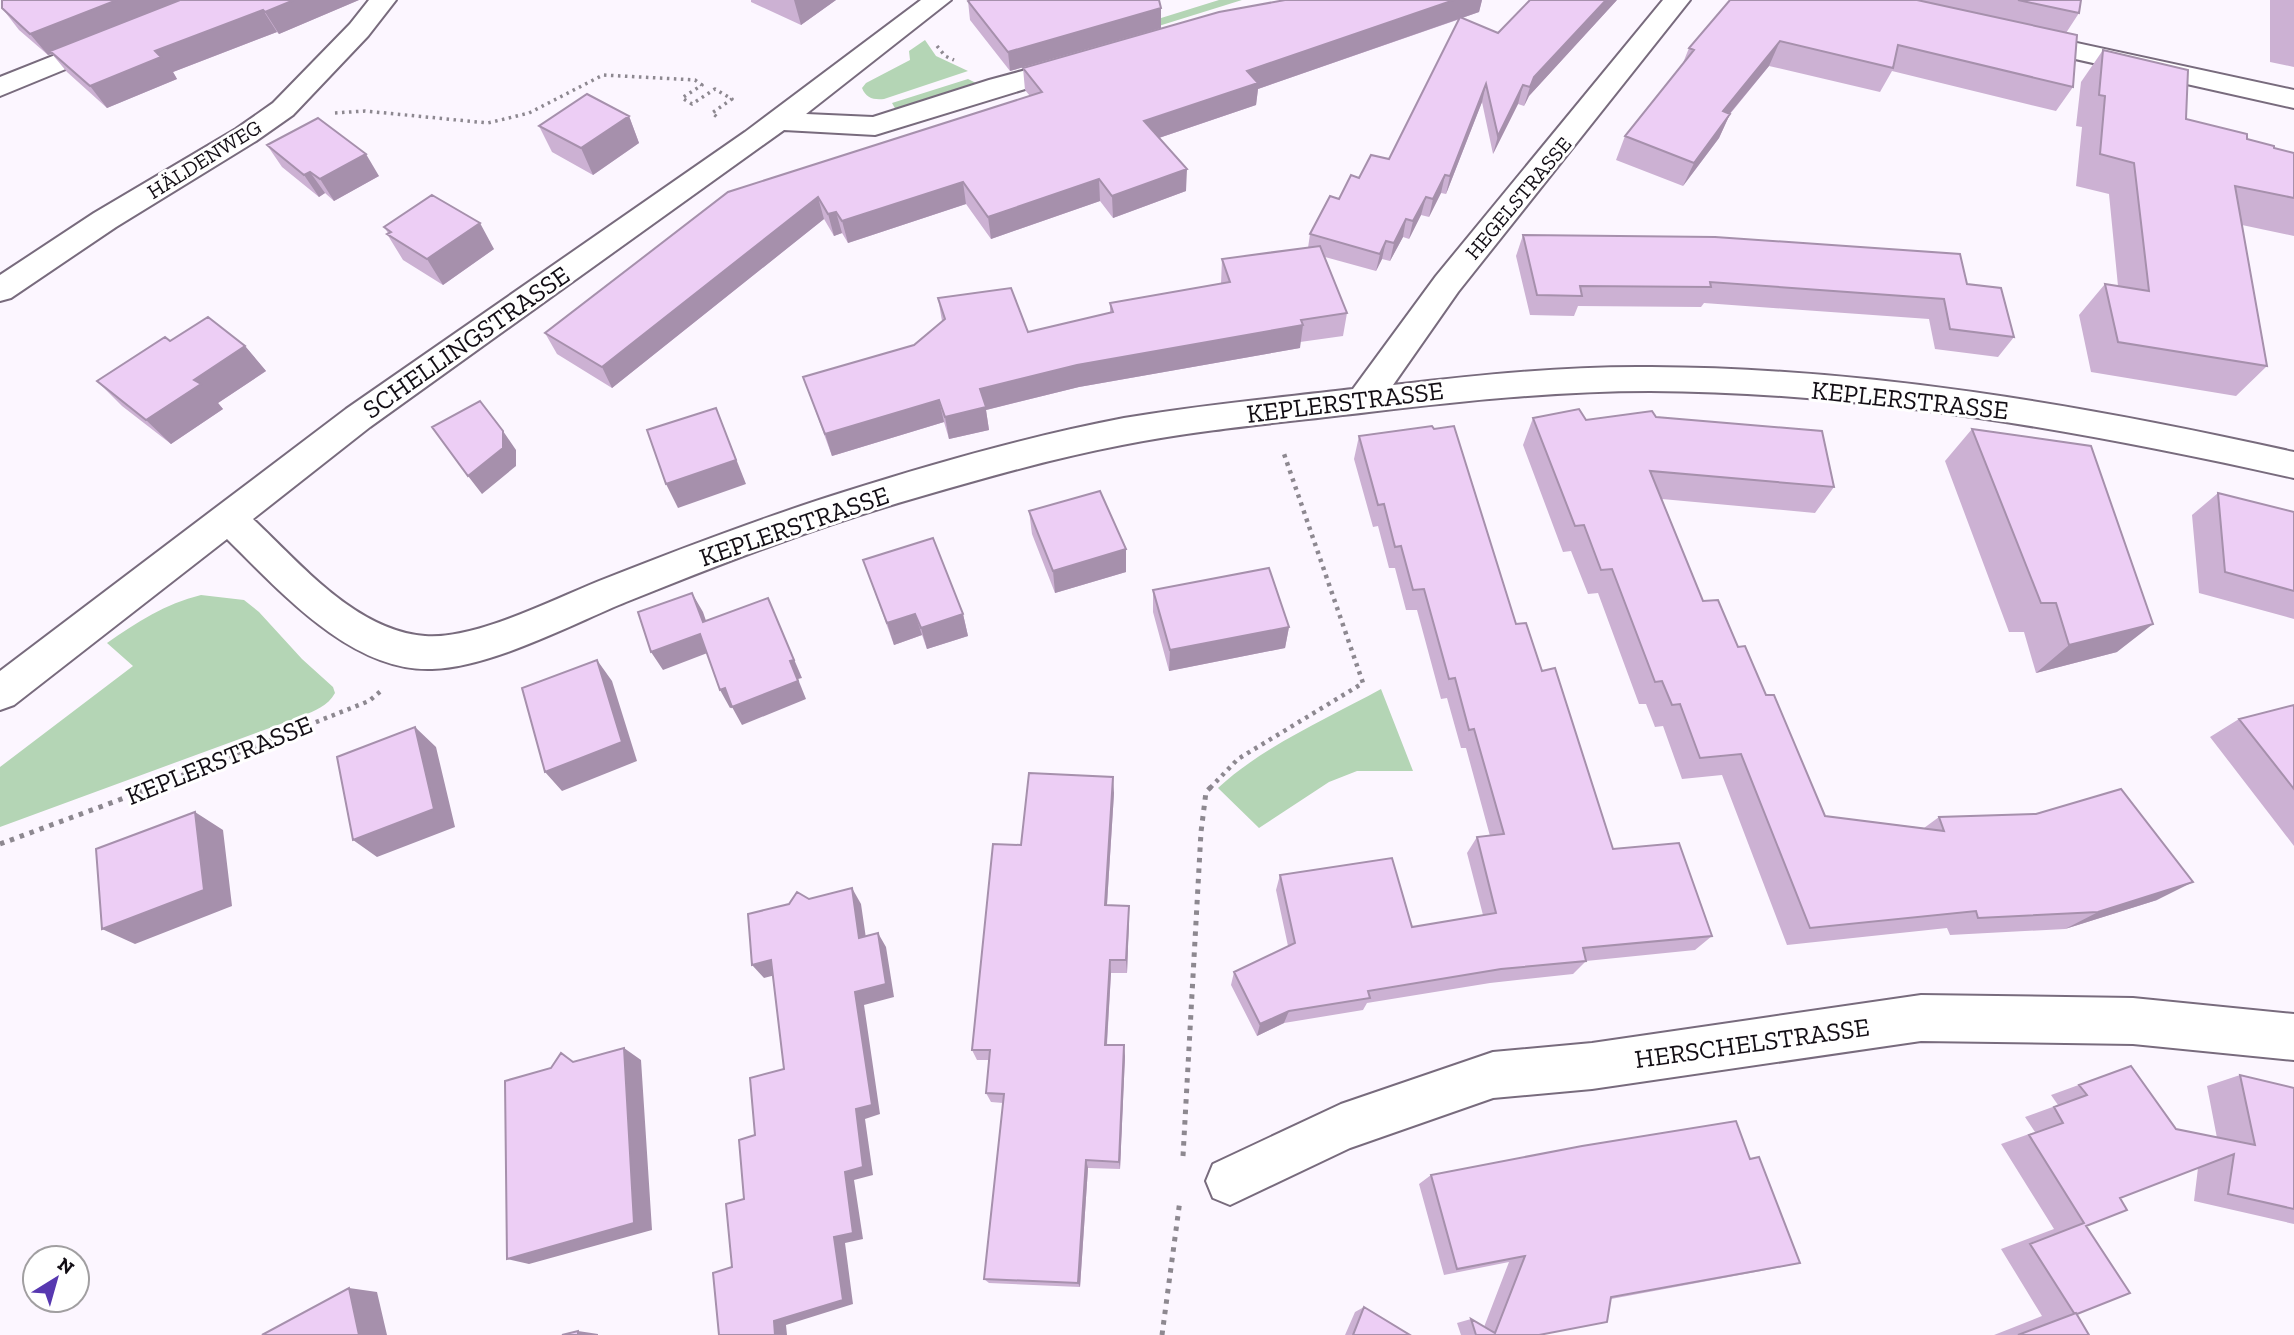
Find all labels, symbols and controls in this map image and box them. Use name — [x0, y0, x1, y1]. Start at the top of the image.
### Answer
street label: HÄLDENWEG — [142, 114, 266, 204]
street label: HEGELSTRASSE — [1460, 132, 1576, 264]
street label: SCHELLINGSTRASSE — [356, 259, 576, 425]
street label: KEPLERSTRASSE — [1245, 374, 1445, 430]
street label: KEPLERSTRASSE — [1810, 374, 2010, 426]
street label: KEPLERSTRASSE — [695, 479, 893, 573]
street label: KEPLERSTRASSE — [121, 708, 317, 812]
street label: HERSCHELSTRASSE — [1633, 1011, 1871, 1075]
north arrow — [21, 1244, 91, 1314]
text: N — [53, 1252, 79, 1279]

